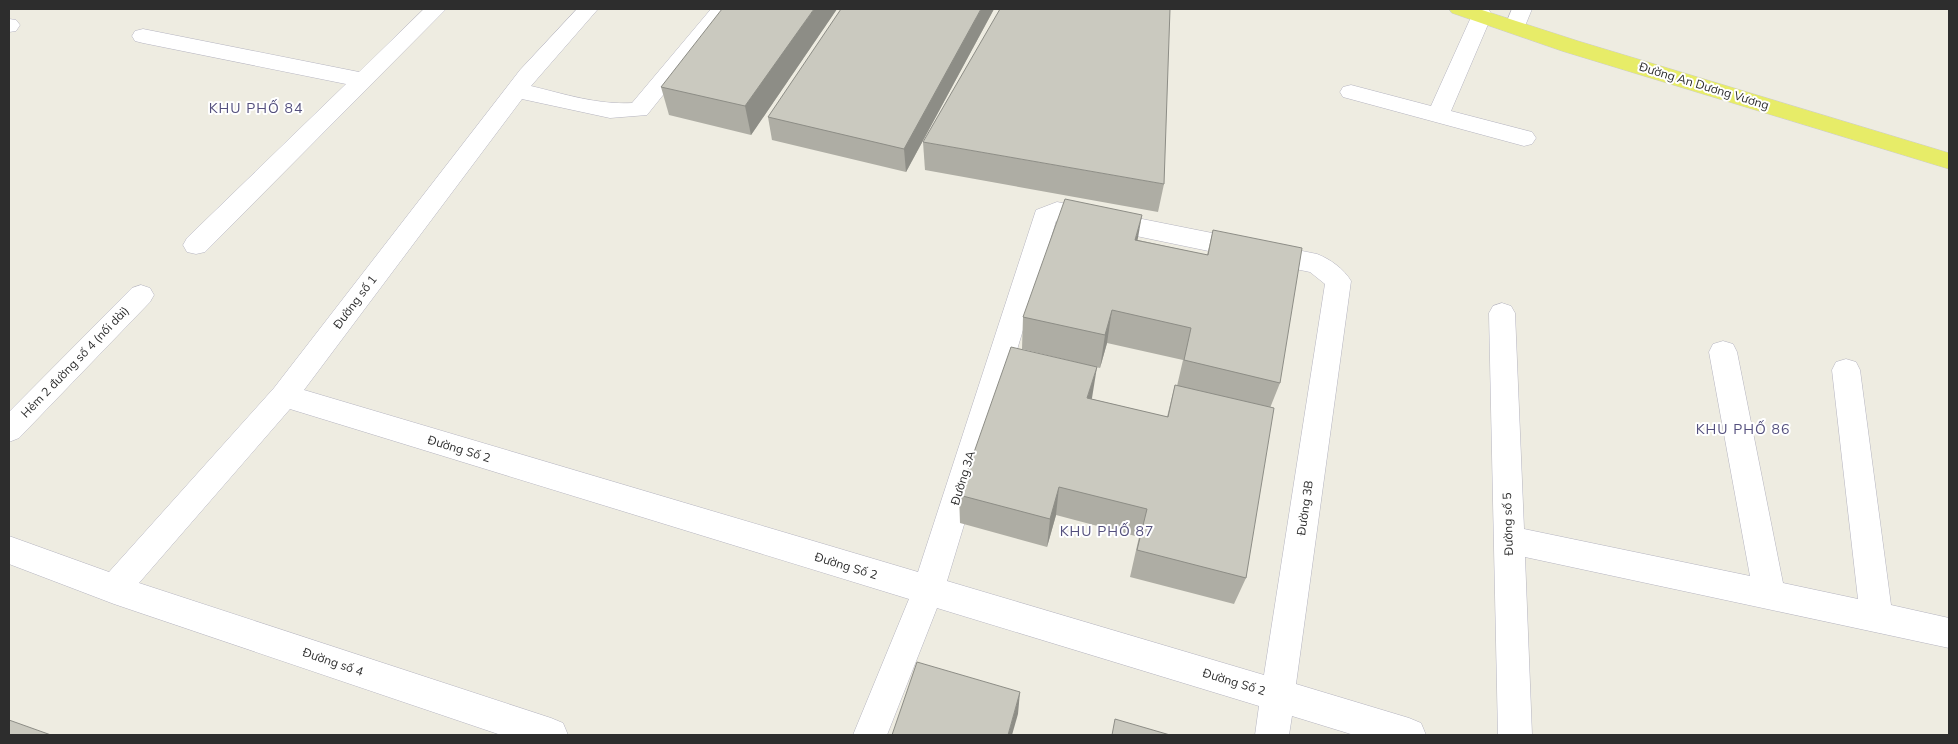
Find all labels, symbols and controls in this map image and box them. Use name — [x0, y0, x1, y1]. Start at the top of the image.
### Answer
street label: Đường An Dương Vương — [1637, 59, 1771, 112]
district label: KHU PHỐ 84 — [209, 99, 303, 117]
street label: Đường số 1 — [330, 272, 380, 331]
street label: Hẻm 2 đường số 4 (nối dài) — [17, 303, 132, 421]
district label: KHU PHỐ 86 — [1696, 420, 1790, 438]
street label: Đường Số 2 — [426, 432, 492, 465]
street label: Đường 3A — [947, 449, 978, 507]
street label: Đường 3B — [1293, 479, 1316, 536]
street label: Đường số 5 — [1499, 492, 1516, 556]
district label: KHU PHỐ 87 — [1060, 522, 1154, 540]
street label: Đường Số 2 — [813, 549, 879, 582]
street label: Đường số 4 — [301, 644, 366, 679]
street label: Đường Số 2 — [1201, 665, 1267, 698]

